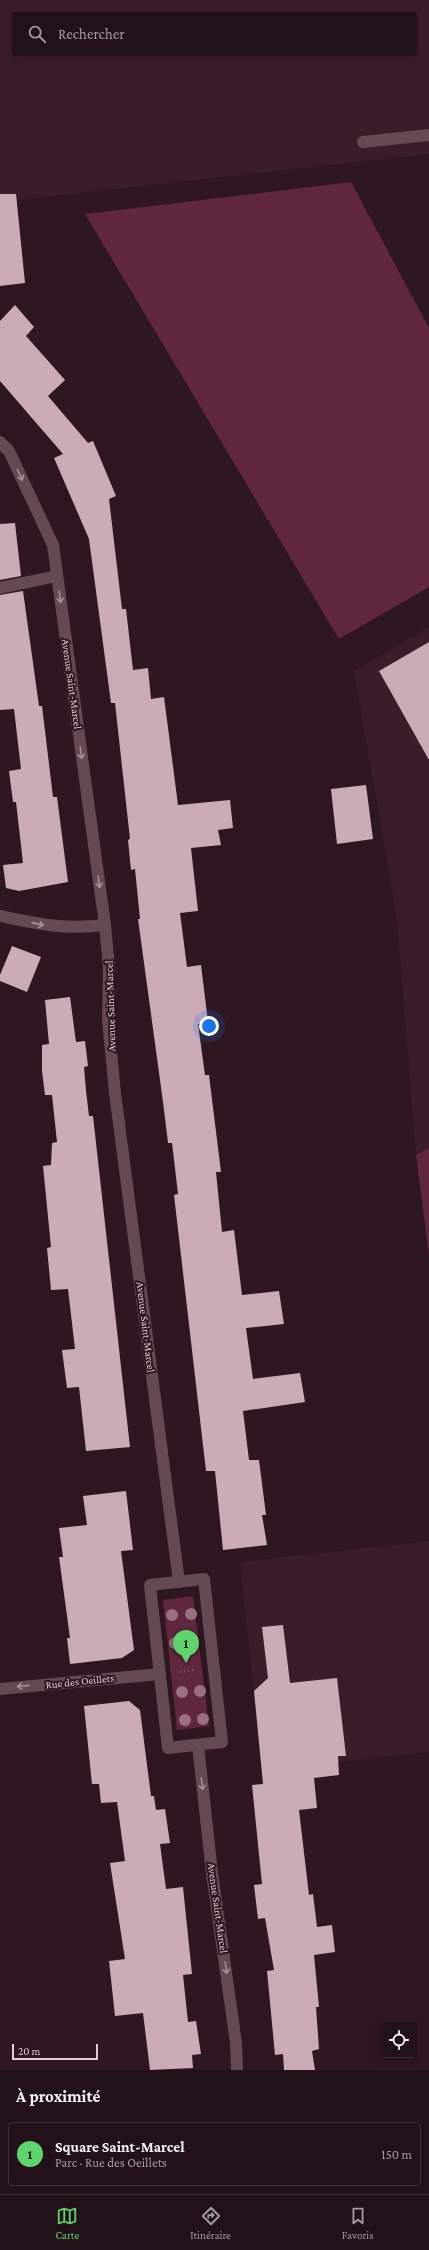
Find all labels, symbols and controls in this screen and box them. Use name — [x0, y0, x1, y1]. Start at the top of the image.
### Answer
search box — [12, 12, 417, 56]
icon: search — [26, 23, 48, 45]
text: Rechercher — [58, 26, 125, 42]
one-way arrow — [17, 468, 24, 480]
one-way arrow — [56, 590, 64, 603]
street label: Avenue Saint-Marcel — [60, 638, 84, 730]
one-way arrow — [77, 747, 85, 760]
one-way arrow — [95, 875, 103, 888]
one-way arrow — [31, 920, 44, 928]
street label: Avenue Saint-Marcel — [102, 960, 118, 1052]
your location — [199, 1016, 219, 1036]
street label: Avenue Saint-Marcel — [134, 1281, 158, 1373]
pin: 1 — [173, 1630, 199, 1663]
street label: Rue des Oeillets — [45, 1671, 115, 1691]
one-way arrow — [17, 1683, 30, 1690]
one-way arrow — [198, 1777, 206, 1790]
street label: Avenue Saint-Marcel — [206, 1862, 230, 1954]
one-way arrow — [222, 1961, 230, 1974]
map controls — [381, 2022, 417, 2058]
button: locate — [381, 2022, 417, 2058]
scale bar — [12, 2042, 98, 2061]
text: 20 m — [18, 2045, 40, 2057]
text: À proximité — [16, 2087, 100, 2106]
text: Square Saint-Marcel — [55, 2139, 185, 2155]
text: 1 — [28, 2147, 32, 2162]
text: 150 m — [381, 2147, 412, 2162]
text: Parc · Rue des Oeillets — [55, 2155, 167, 2170]
tab: Carte — [55, 2205, 79, 2241]
tab: Itinéraire — [190, 2205, 231, 2241]
tab: Favoris — [342, 2205, 374, 2241]

